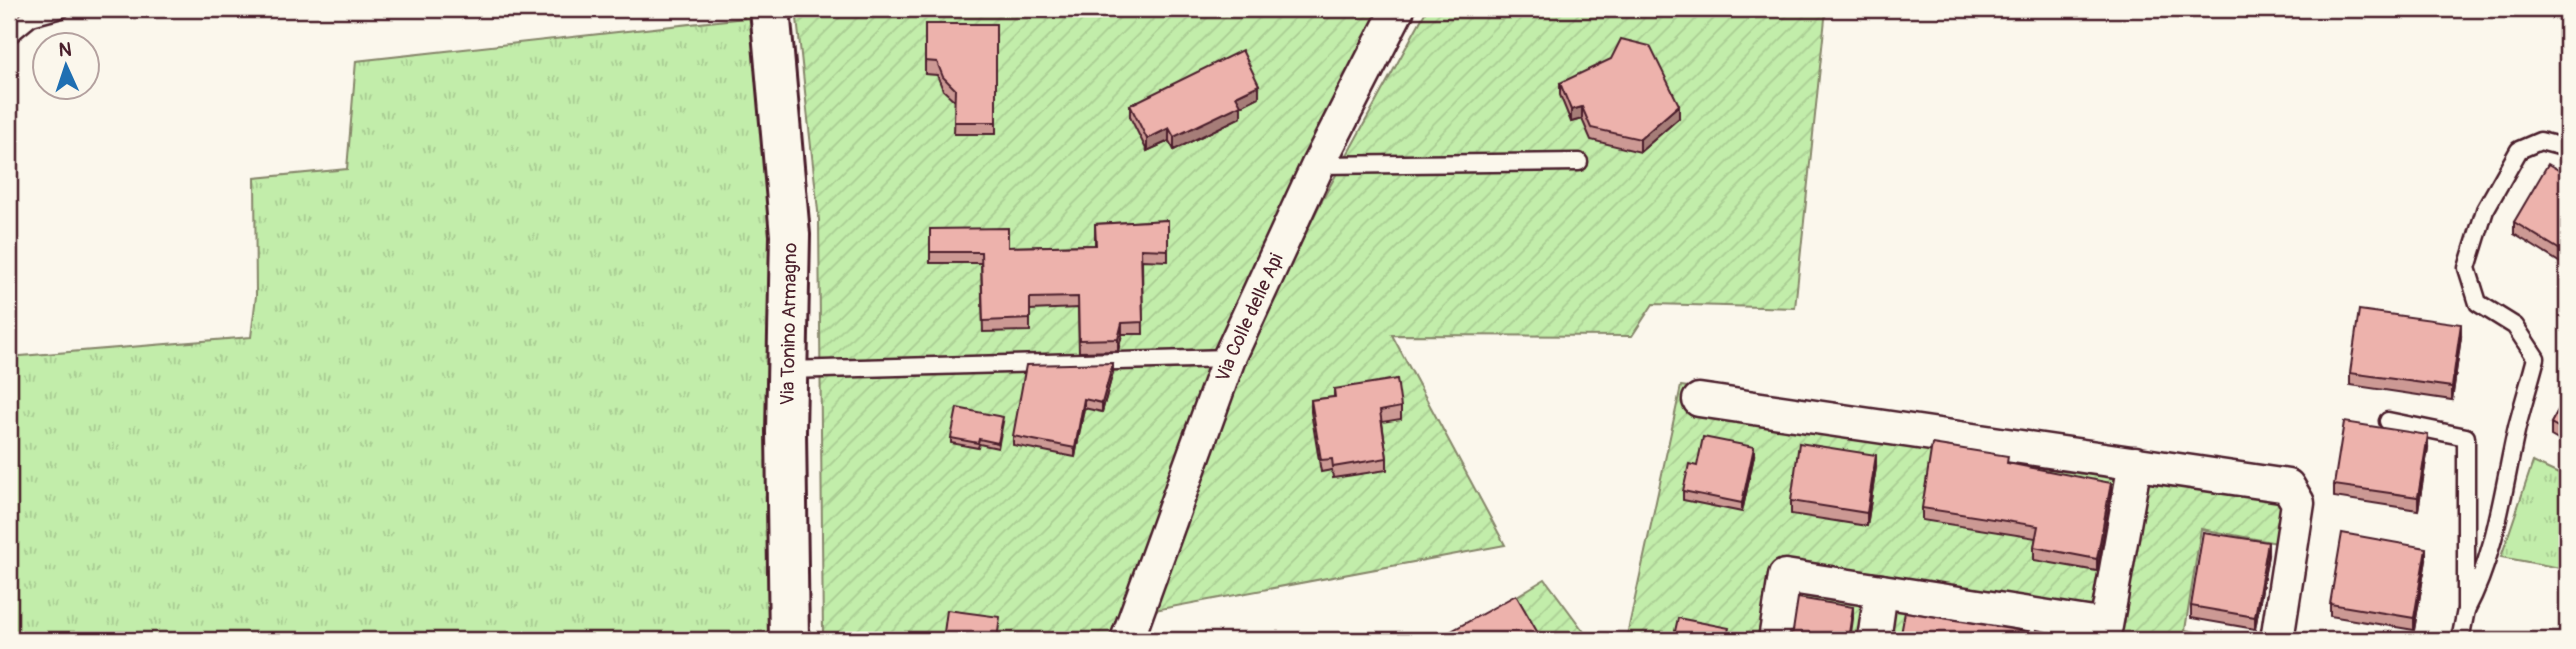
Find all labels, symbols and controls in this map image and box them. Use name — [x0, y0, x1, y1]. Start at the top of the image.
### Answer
north arrow — [32, 32, 102, 102]
text: N — [58, 38, 72, 62]
street label: Via Tonino Armagno — [776, 243, 802, 405]
street label: Via Colle delle Api — [1210, 250, 1289, 385]

